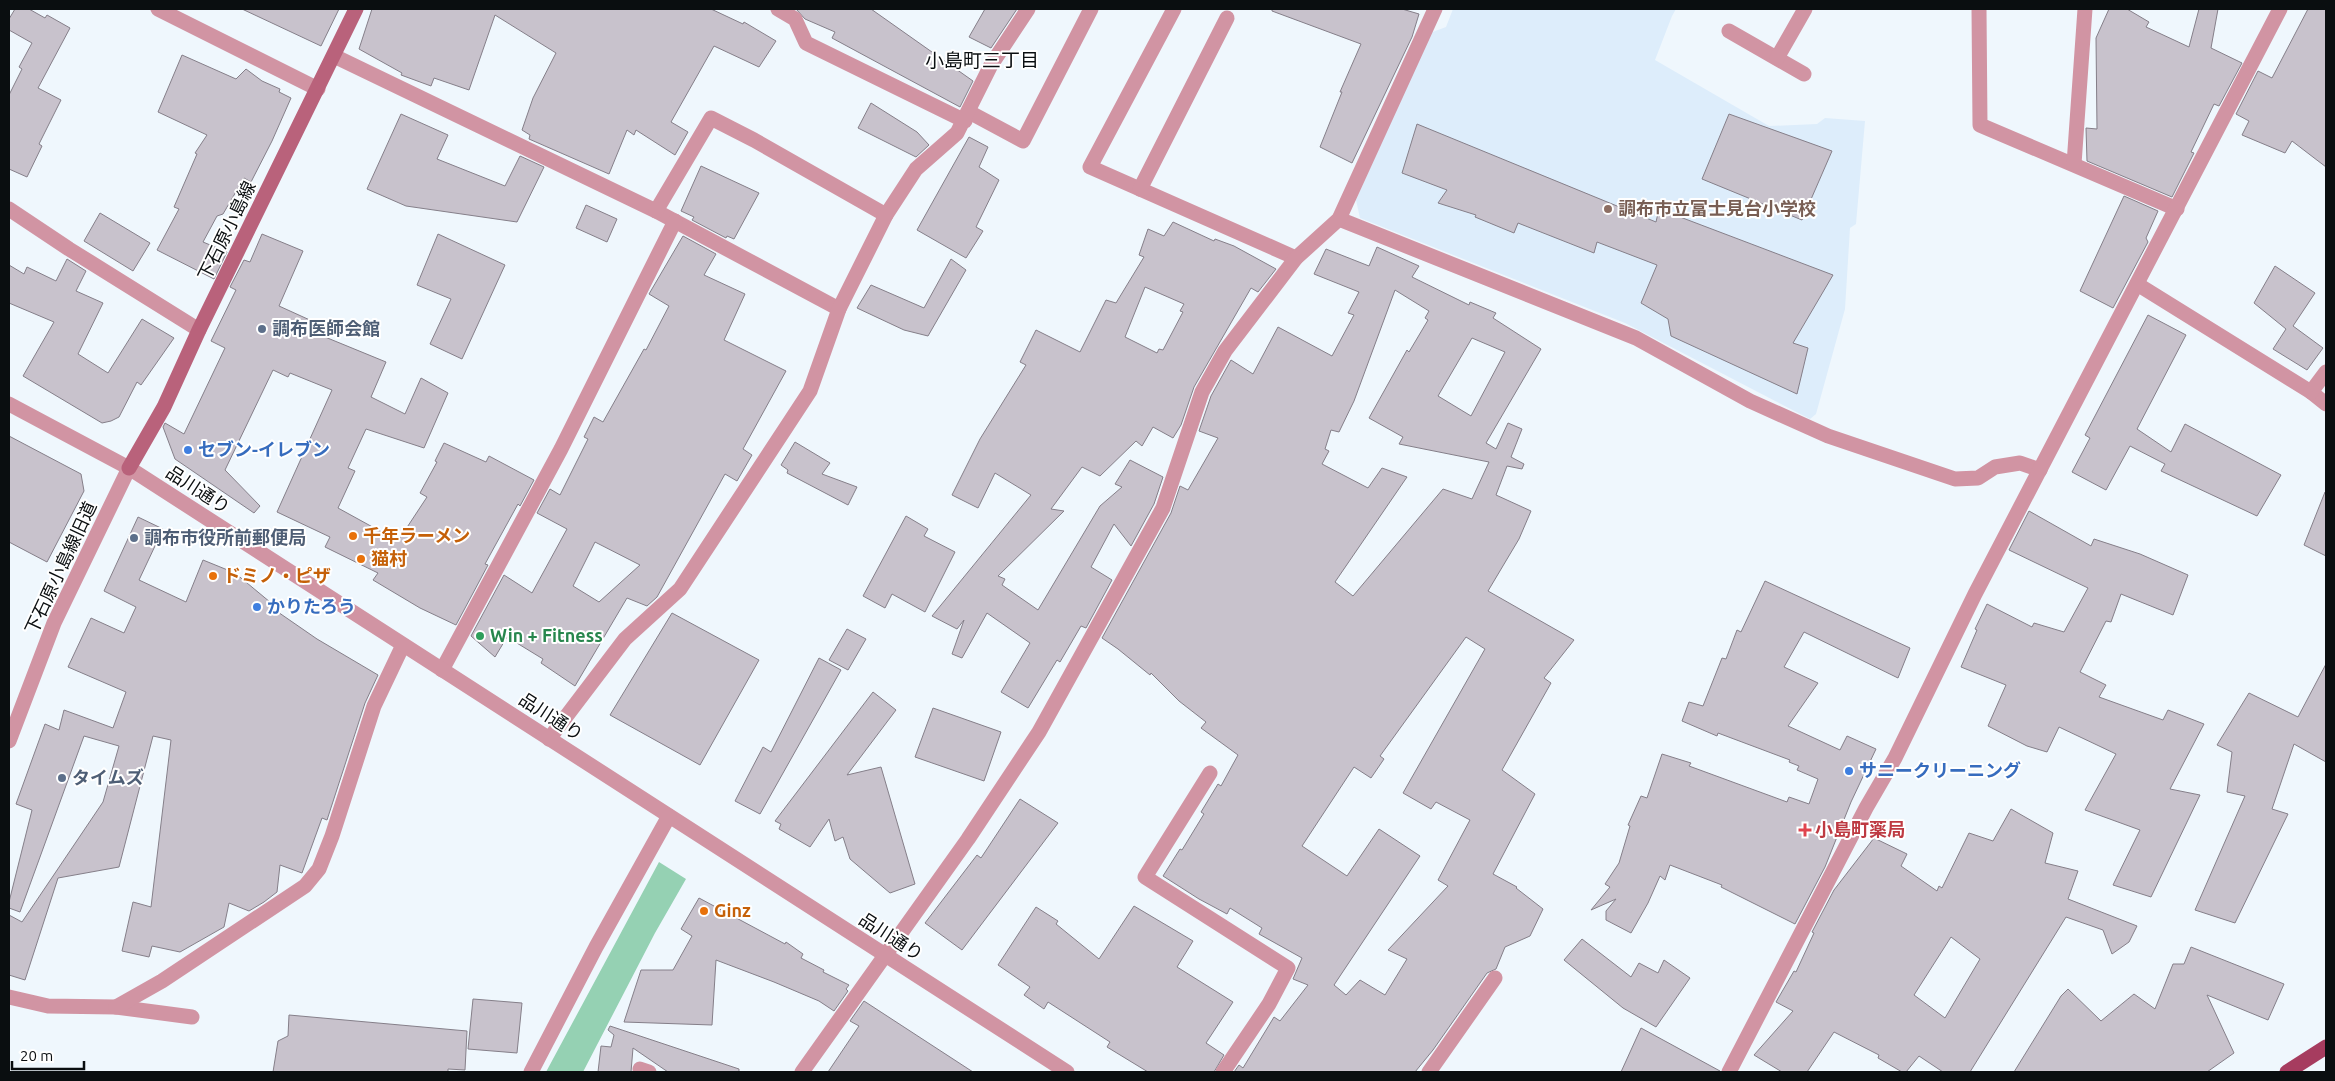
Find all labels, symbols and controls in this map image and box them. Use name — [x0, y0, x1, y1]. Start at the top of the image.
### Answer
district label: 小島町三丁目 — [925, 49, 1039, 71]
street label: 下石原小島線 — [193, 178, 259, 283]
place label: 調布市立富士見台小学校 — [1618, 198, 1816, 218]
marker: 調布市立富士見台小学校 — [1602, 203, 1614, 215]
place label: 調布医師会館 — [272, 318, 380, 338]
marker: 調布医師会館 — [256, 323, 268, 335]
place label: セブン-イレブン — [198, 439, 330, 459]
marker: セブン-イレブン — [182, 444, 194, 456]
street label: 品川通り — [163, 461, 234, 517]
street label: 下石原小島線旧道 — [21, 498, 100, 637]
place label: 千年ラーメン — [363, 525, 470, 545]
place label: 調布市役所前郵便局 — [144, 527, 306, 547]
marker: 千年ラーメン — [347, 530, 359, 542]
marker: 調布市役所前郵便局 — [128, 532, 140, 544]
place label: 猫村 — [371, 548, 407, 568]
marker: 猫村 — [355, 553, 367, 565]
place label: ドミノ・ピザ — [223, 565, 331, 585]
marker: ドミノ・ピザ — [207, 570, 219, 582]
place label: かりたろう — [267, 596, 356, 616]
marker: かりたろう — [251, 601, 263, 613]
place label: Win + Fitness — [490, 625, 603, 645]
marker: Win + Fitness — [474, 630, 486, 642]
street label: 品川通り — [516, 688, 587, 744]
place label: サニークリーニング — [1859, 760, 2021, 780]
marker: サニークリーニング — [1843, 765, 1855, 777]
place label: タイムズ — [72, 767, 144, 787]
marker: タイムズ — [56, 772, 68, 784]
place label: 小島町薬局 — [1815, 819, 1905, 839]
marker: 小島町薬局 — [1799, 824, 1811, 836]
place label: Ginz — [714, 900, 751, 920]
marker: Ginz — [698, 905, 710, 917]
street label: 品川通り — [856, 908, 927, 964]
scale bar — [12, 1038, 85, 1070]
text: 20 m — [20, 1047, 53, 1064]

